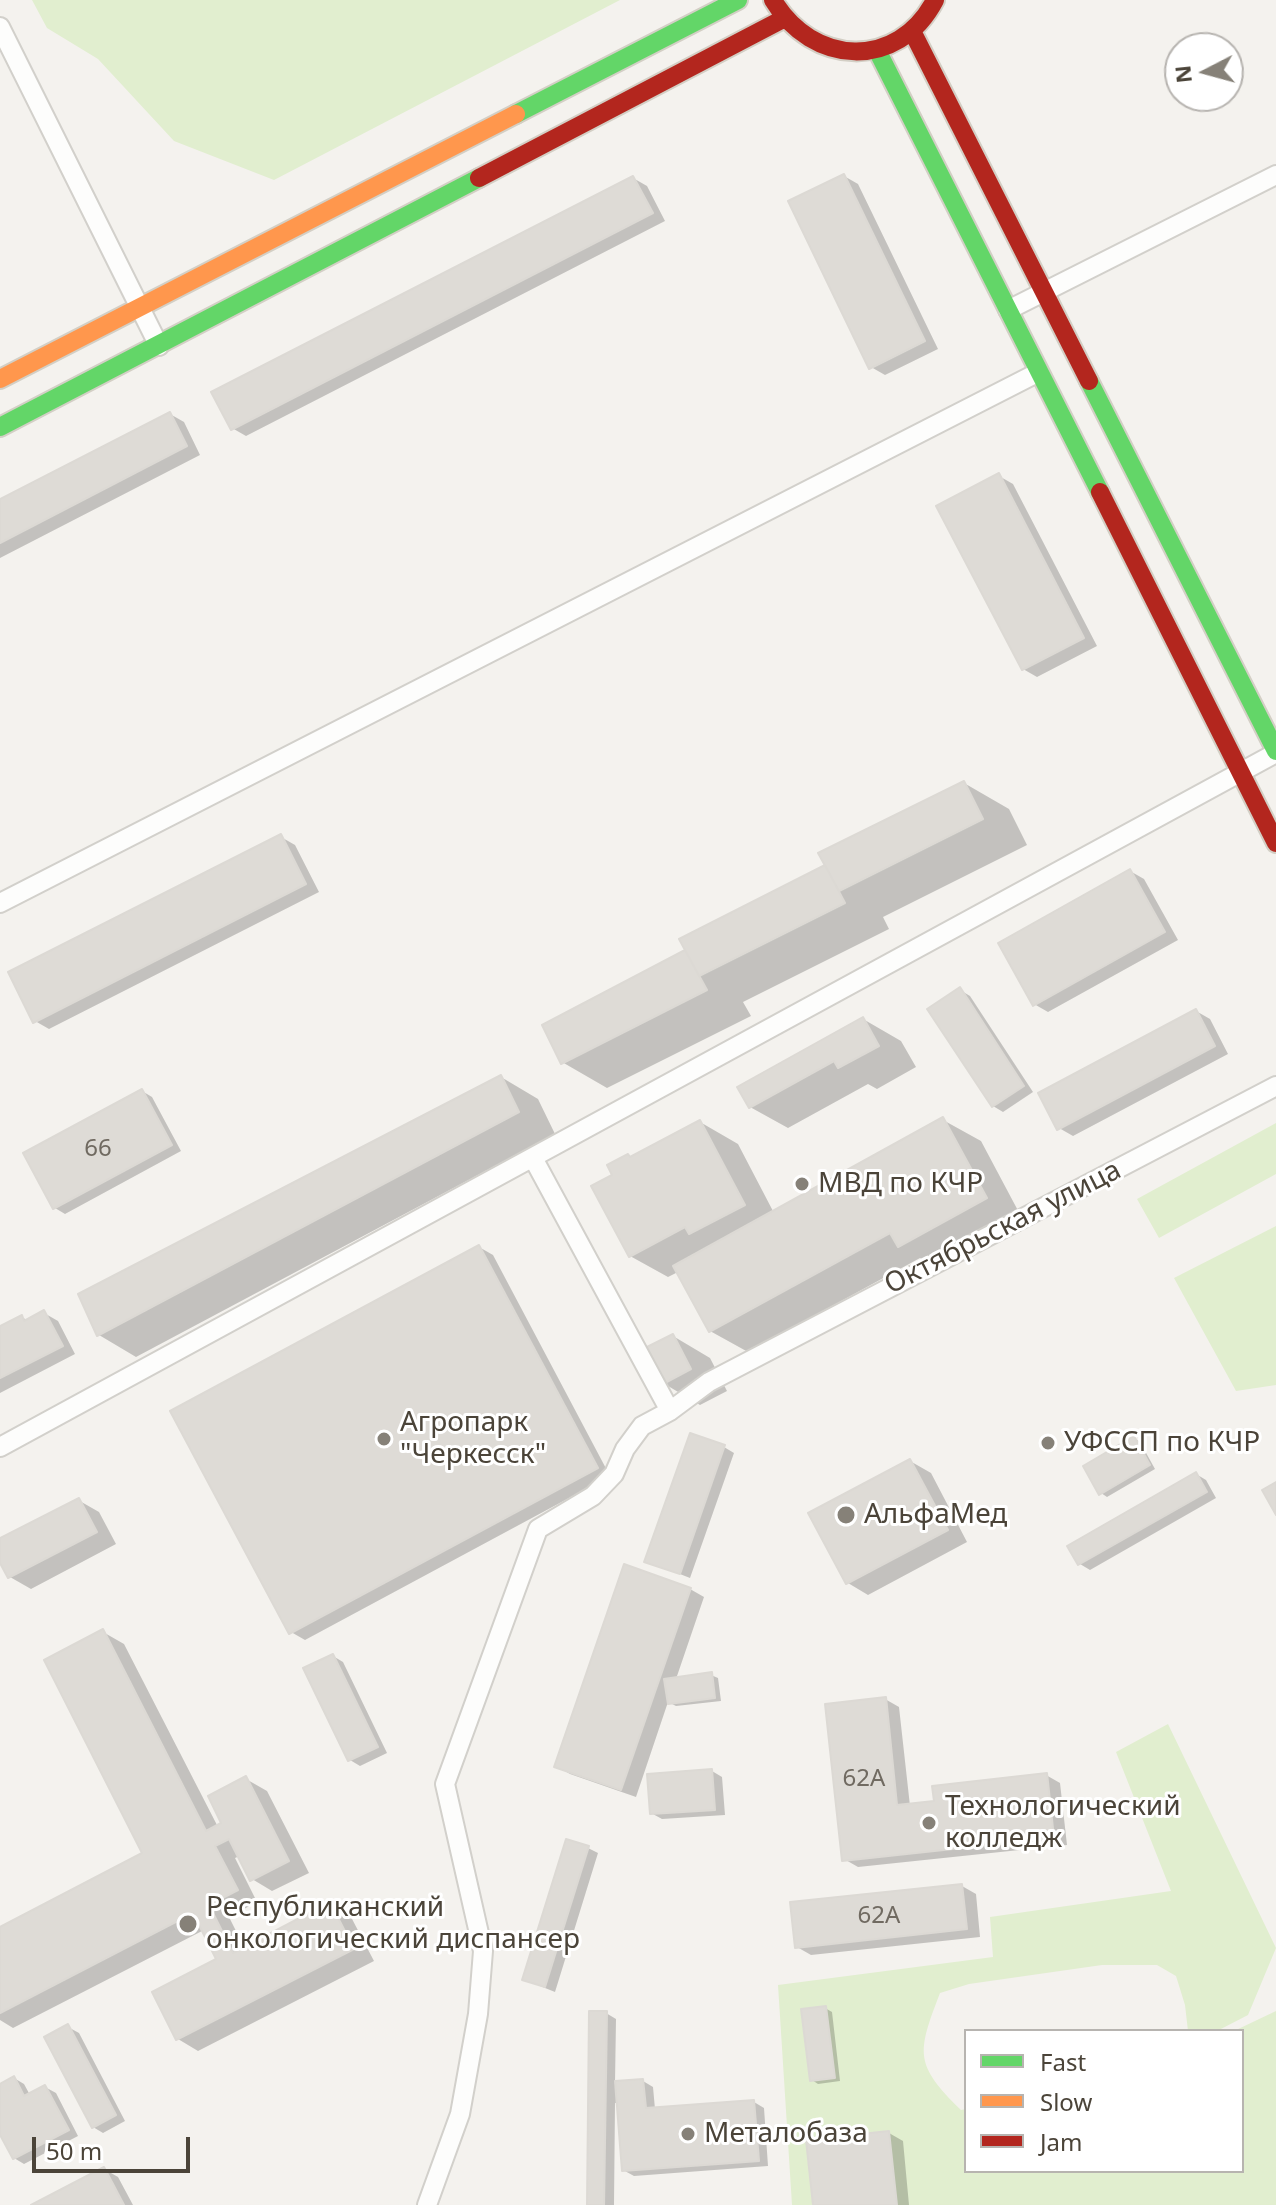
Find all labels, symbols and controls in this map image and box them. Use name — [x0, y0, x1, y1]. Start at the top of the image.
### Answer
north arrow — [1164, 32, 1244, 112]
text: N — [1166, 64, 1198, 85]
house number: 66 — [84, 1135, 112, 1163]
street label: Октябрьская улица — [879, 1154, 1127, 1302]
place label: МВД по КЧР — [818, 1167, 983, 1201]
marker: МВД по КЧР — [793, 1175, 811, 1193]
place label: Агропарк "Черкесск" — [400, 1406, 546, 1472]
place label: УФССП по КЧР — [1064, 1426, 1260, 1460]
marker: Агропарк "Черкесск" — [375, 1430, 393, 1448]
marker: УФССП по КЧР — [1039, 1434, 1057, 1452]
place label: АльфаМед — [864, 1498, 1007, 1532]
marker: АльфаМед — [835, 1504, 857, 1526]
house number: 62А — [843, 1765, 885, 1793]
place label: Технологический колледж — [945, 1790, 1181, 1856]
marker: Технологический колледж — [920, 1814, 938, 1832]
place label: Республиканский онкологический диспансер — [206, 1891, 580, 1957]
house number: 62А — [858, 1902, 900, 1930]
marker: Республиканский онкологический диспансер — [177, 1913, 199, 1935]
legend — [964, 2029, 1244, 2173]
text: Fast — [1040, 2045, 1086, 2078]
text: Slow — [1040, 2085, 1092, 2118]
place label: Металобаза — [704, 2117, 868, 2151]
scale bar — [36, 2121, 194, 2171]
marker: Металобаза — [679, 2125, 697, 2143]
text: Jam — [1040, 2125, 1082, 2158]
text: 50 m — [46, 2134, 102, 2167]

